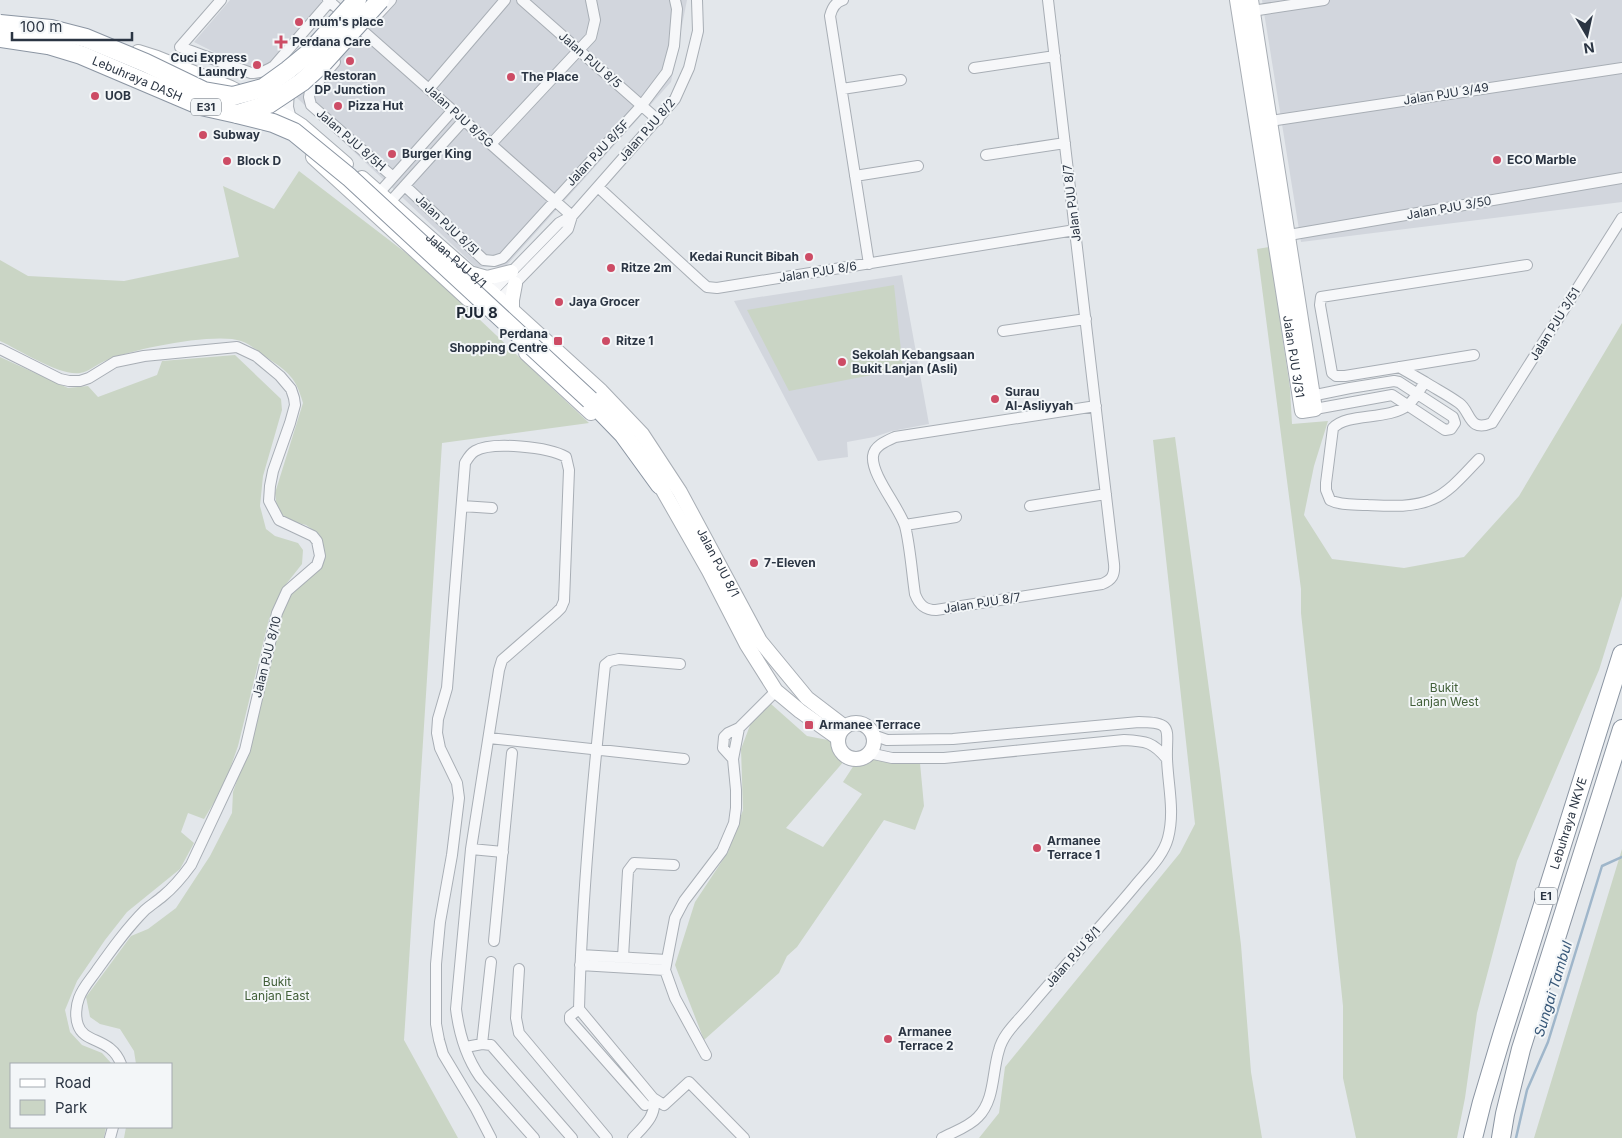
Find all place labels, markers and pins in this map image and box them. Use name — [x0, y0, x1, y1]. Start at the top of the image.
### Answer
place label: mum's place — [309, 14, 384, 29]
marker: mum's place — [293, 16, 305, 28]
place label: Perdana Care — [292, 34, 371, 49]
marker: Perdana Care — [274, 35, 288, 49]
place label: Cuci Express Laundry — [171, 50, 248, 79]
marker: Restoran DP Junction — [344, 55, 356, 67]
marker: Cuci Express Laundry — [251, 59, 263, 71]
place label: Restoran DP Junction — [315, 68, 385, 97]
place label: The Place — [521, 69, 579, 84]
marker: The Place — [505, 71, 517, 83]
place label: UOB — [105, 88, 131, 103]
marker: UOB — [89, 90, 101, 102]
place label: Pizza Hut — [348, 98, 404, 113]
marker: Pizza Hut — [332, 100, 344, 112]
place label: Subway — [213, 127, 261, 142]
marker: Subway — [197, 129, 209, 141]
place label: Burger King — [402, 146, 472, 161]
marker: Burger King — [386, 148, 398, 160]
place label: ECO Marble — [1507, 152, 1576, 167]
place label: Block D — [237, 153, 281, 168]
marker: ECO Marble — [1491, 154, 1503, 166]
marker: Block D — [221, 155, 233, 167]
place label: Kedai Runcit Bibah — [689, 249, 799, 264]
marker: Kedai Runcit Bibah — [803, 251, 815, 263]
place label: Ritze 2m — [621, 260, 672, 275]
marker: Ritze 2m — [605, 262, 617, 274]
place label: Jaya Grocer — [569, 294, 640, 309]
marker: Jaya Grocer — [553, 296, 565, 308]
place label: Perdana Shopping Centre — [449, 326, 548, 355]
place label: Ritze 1 — [616, 333, 653, 348]
marker: Perdana Shopping Centre — [552, 335, 564, 347]
marker: Ritze 1 — [600, 335, 612, 347]
place label: Sekolah Kebangsaan Bukit Lanjan (Asli) — [852, 347, 975, 376]
marker: Sekolah Kebangsaan Bukit Lanjan (Asli) — [836, 356, 848, 368]
place label: Surau Al-Asliyyah — [1005, 384, 1073, 413]
marker: Surau Al-Asliyyah — [989, 393, 1001, 405]
place label: 7-Eleven — [764, 555, 816, 570]
marker: 7-Eleven — [748, 557, 760, 569]
place label: Armanee Terrace — [819, 717, 921, 732]
marker: Armanee Terrace — [803, 719, 815, 731]
place label: Armanee Terrace 1 — [1047, 833, 1101, 862]
marker: Armanee Terrace 1 — [1031, 842, 1043, 854]
place label: Armanee Terrace 2 — [898, 1024, 954, 1053]
marker: Armanee Terrace 2 — [882, 1033, 894, 1045]

